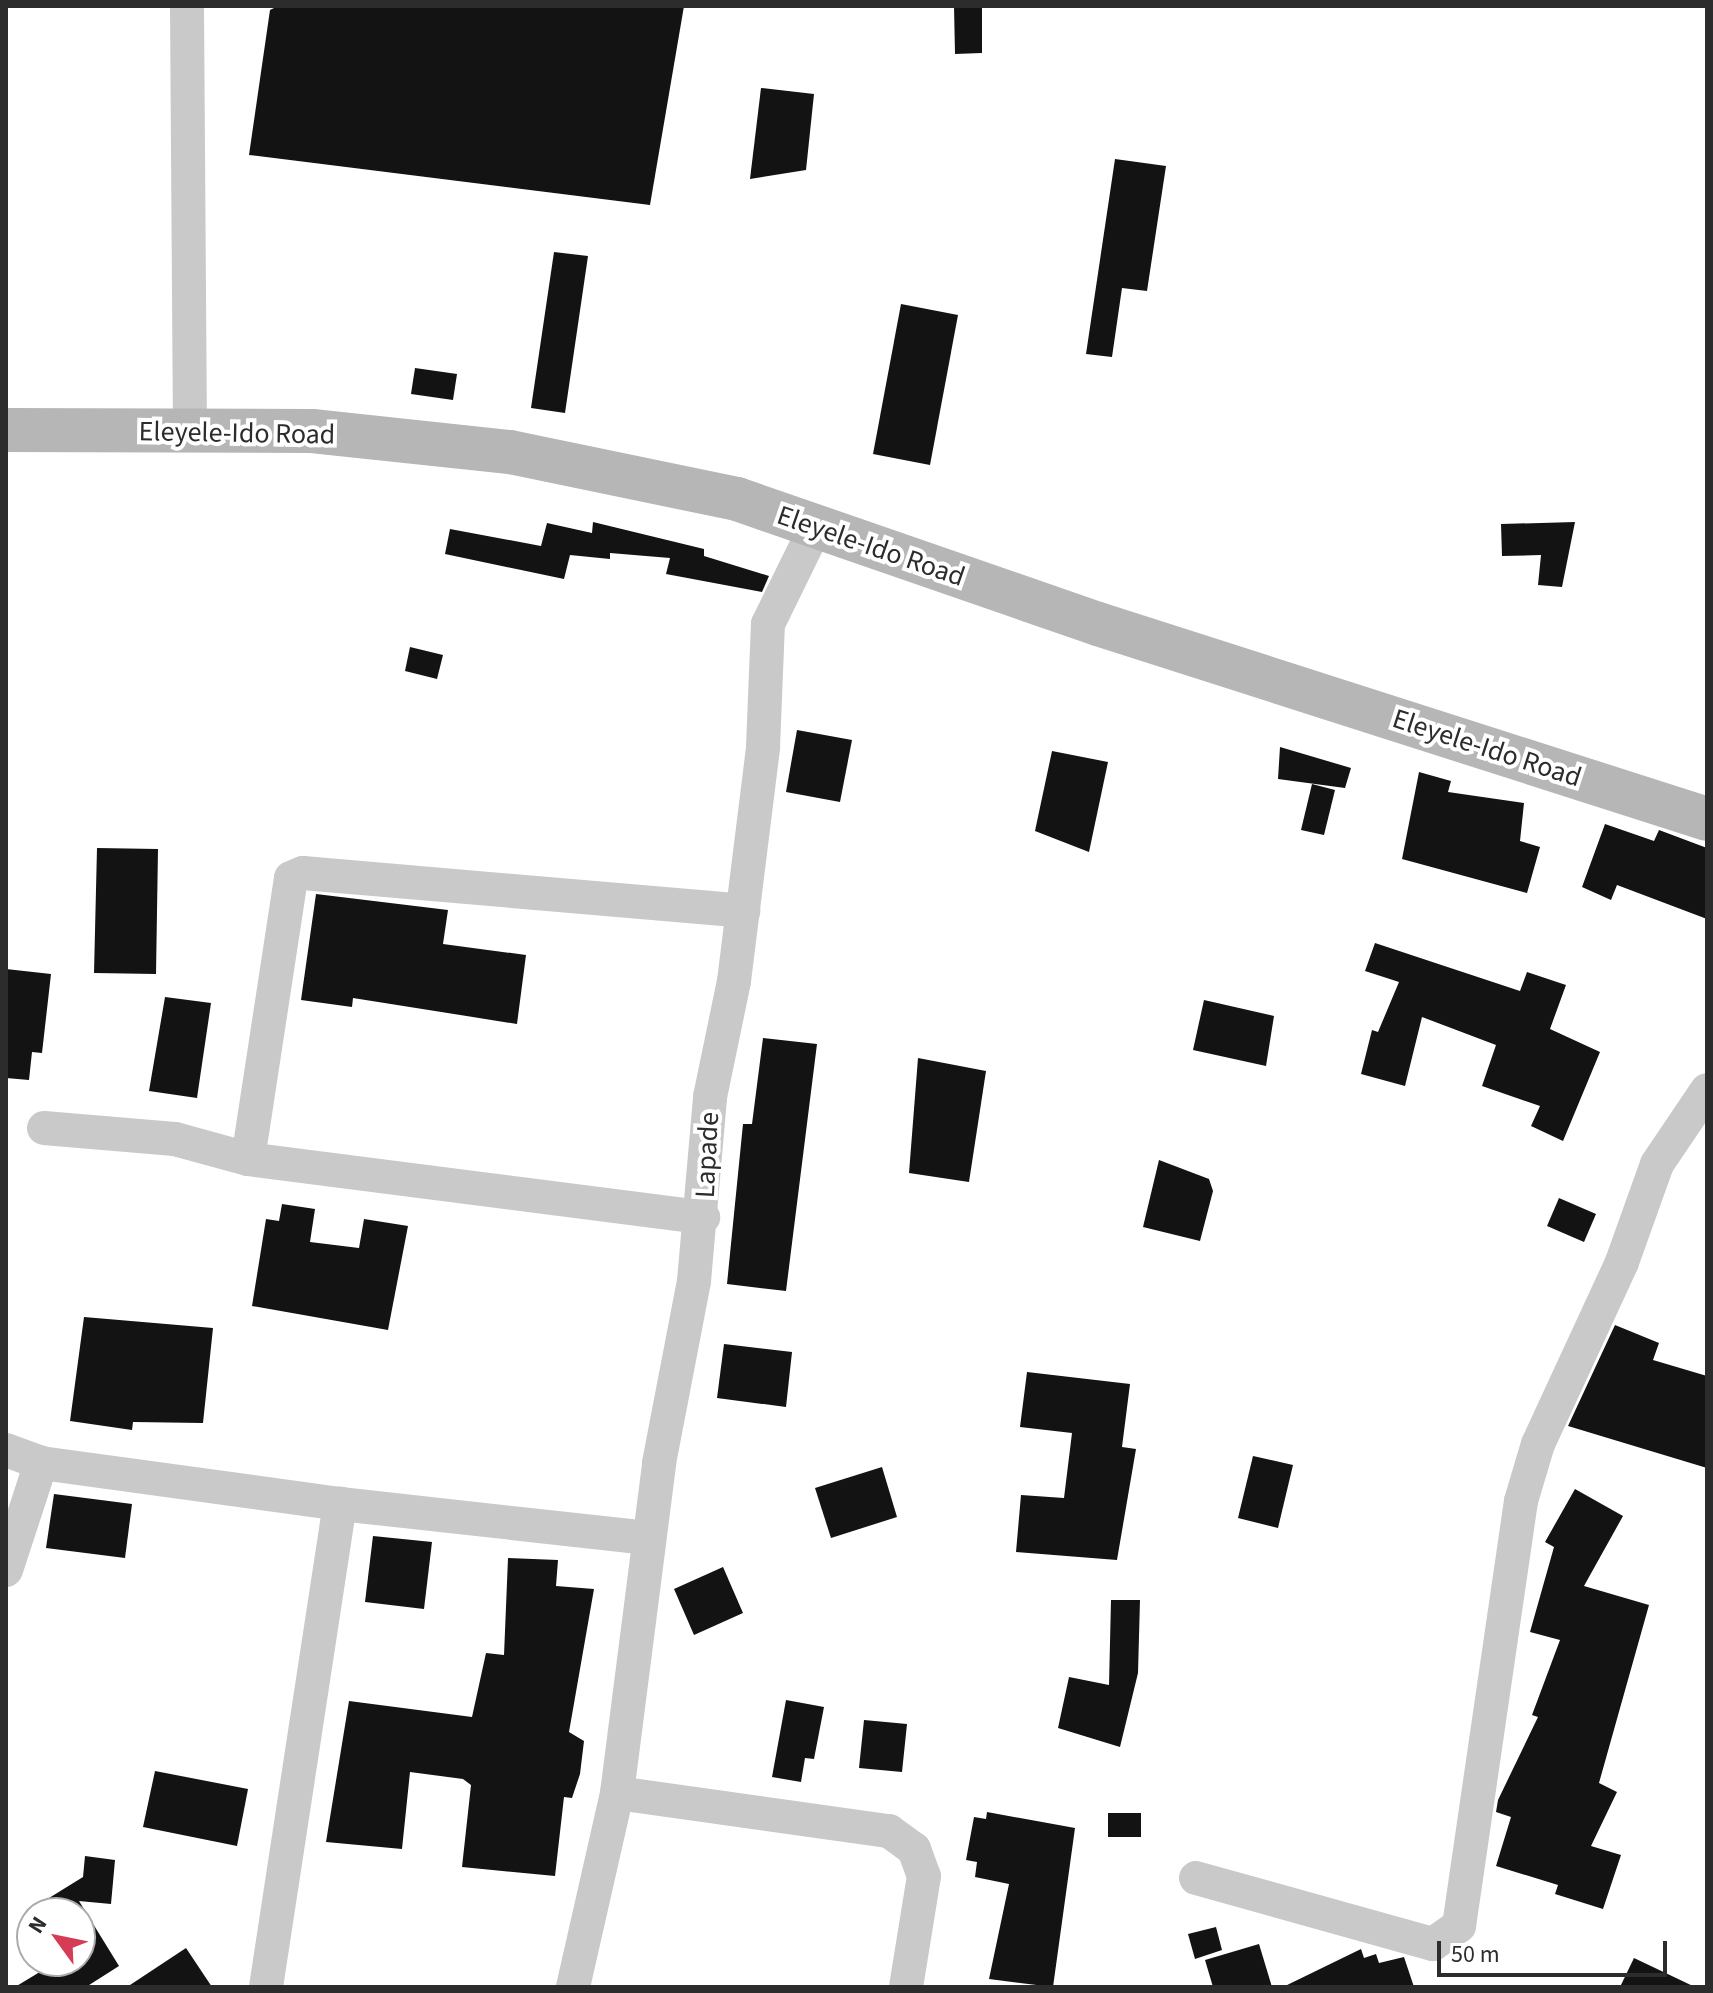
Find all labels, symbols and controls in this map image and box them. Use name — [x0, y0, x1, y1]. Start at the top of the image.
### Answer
street label: Eleyele-Ido Road — [138, 414, 336, 452]
street label: Eleyele-Ido Road — [773, 498, 969, 594]
street label: Eleyele-Ido Road — [1388, 702, 1586, 794]
street label: Lapade — [688, 1111, 726, 1199]
north arrow — [16, 1897, 96, 1977]
text: N — [20, 1910, 55, 1940]
scale bar — [1441, 1925, 1671, 1975]
text: 50 m — [1451, 1937, 1500, 1972]

